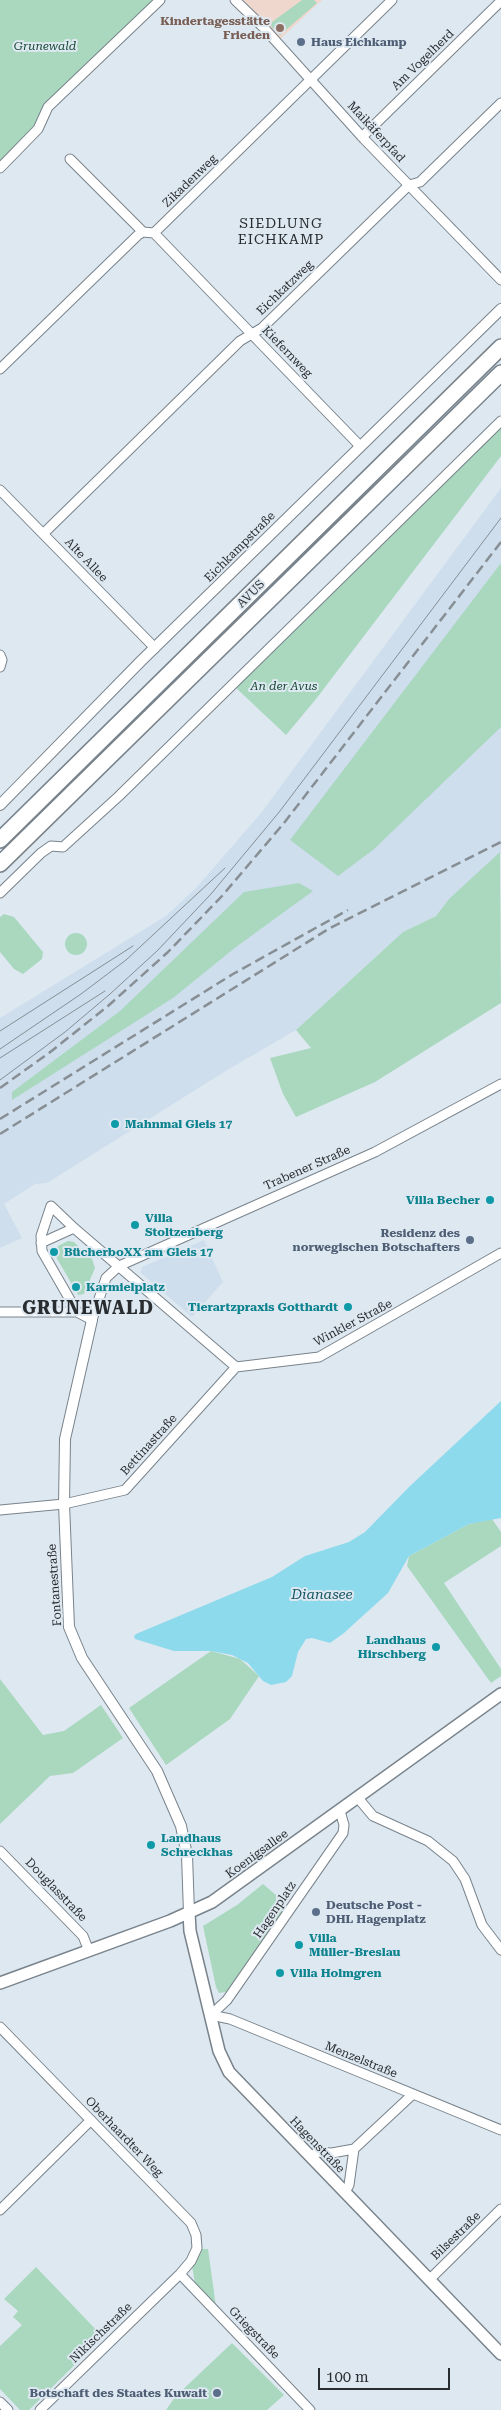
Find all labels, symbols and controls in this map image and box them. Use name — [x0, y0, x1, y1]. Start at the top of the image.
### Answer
place label: Kindertagesstätte Frieden — [160, 14, 270, 42]
marker: Kindertagesstätte Frieden — [274, 22, 286, 34]
street label: Am Vogelherd — [389, 27, 457, 93]
place label: Haus Eichkamp — [311, 35, 407, 49]
marker: Haus Eichkamp — [295, 36, 307, 48]
park label: Grunewald — [14, 39, 76, 53]
street label: Maikäferpfad — [344, 99, 408, 165]
street label: Zikadenweg — [160, 152, 220, 210]
district label: SIEDLUNG EICHKAMP — [237, 216, 325, 248]
street label: Eichkatzweg — [254, 258, 316, 318]
street label: Kiefernweg — [259, 323, 315, 381]
street label: Eichkampstraße — [202, 509, 278, 585]
street label: Alte Allee — [62, 535, 110, 585]
street label: AVUS — [234, 577, 268, 611]
park label: An der Avus — [251, 679, 317, 693]
place label: Mahnmal Gleis 17 — [125, 1117, 232, 1131]
marker: Mahnmal Gleis 17 — [109, 1118, 121, 1130]
street label: Trabener Straße — [262, 1142, 352, 1194]
place label: Villa Becher — [406, 1193, 480, 1207]
marker: Villa Becher — [484, 1194, 496, 1206]
place label: Villa Stoltzenberg — [145, 1211, 223, 1239]
marker: Villa Stoltzenberg — [129, 1219, 141, 1231]
place label: Residenz des norwegischen Botschafters — [293, 1226, 460, 1254]
marker: Residenz des norwegischen Botschafters — [464, 1234, 476, 1246]
place label: BücherboXX am Gleis 17 — [64, 1245, 213, 1259]
marker: BücherboXX am Gleis 17 — [48, 1246, 60, 1258]
place label: Karmielplatz — [86, 1280, 165, 1294]
marker: Karmielplatz — [70, 1281, 82, 1293]
street label: Winkler Straße — [311, 1296, 395, 1350]
district label: GRUNEWALD — [21, 1298, 155, 1320]
place label: Tierartzpraxis Gotthardt — [188, 1300, 338, 1314]
marker: Tierartzpraxis Gotthardt — [342, 1301, 354, 1313]
street label: Bettinastraße — [118, 1411, 180, 1479]
street label: Fontanestraße — [45, 1543, 65, 1627]
water label: Dianasee — [291, 1587, 353, 1603]
place label: Landhaus Hirschberg — [358, 1633, 426, 1661]
marker: Landhaus Hirschberg — [430, 1641, 442, 1653]
street label: Koenigsallee — [223, 1827, 291, 1881]
place label: Landhaus Schreckhas — [161, 1831, 233, 1859]
marker: Landhaus Schreckhas — [145, 1839, 157, 1851]
street label: Douglasstraße — [22, 1855, 90, 1925]
street label: Hagenplatz — [251, 1879, 299, 1941]
place label: Deutsche Post - DHL Hagenplatz — [326, 1898, 426, 1926]
marker: Deutsche Post - DHL Hagenplatz — [310, 1906, 322, 1918]
place label: Villa Müller-Breslau — [309, 1931, 401, 1959]
marker: Villa Müller-Breslau — [293, 1939, 305, 1951]
place label: Villa Holmgren — [290, 1966, 382, 1980]
marker: Villa Holmgren — [274, 1967, 286, 1979]
street label: Menzelstraße — [323, 2039, 399, 2081]
street label: Oberhaardter Weg — [82, 2094, 166, 2180]
street label: Hagenstraße — [287, 2114, 347, 2176]
street label: Bilsestraße — [428, 2209, 484, 2263]
street label: Nikischstraße — [67, 2300, 135, 2366]
street label: Griegstraße — [226, 2304, 282, 2362]
scale bar — [321, 2358, 454, 2390]
text: 100 m — [326, 2368, 369, 2386]
place label: Botschaft des Staates Kuwait — [30, 2386, 207, 2400]
marker: Botschaft des Staates Kuwait — [211, 2387, 223, 2399]

